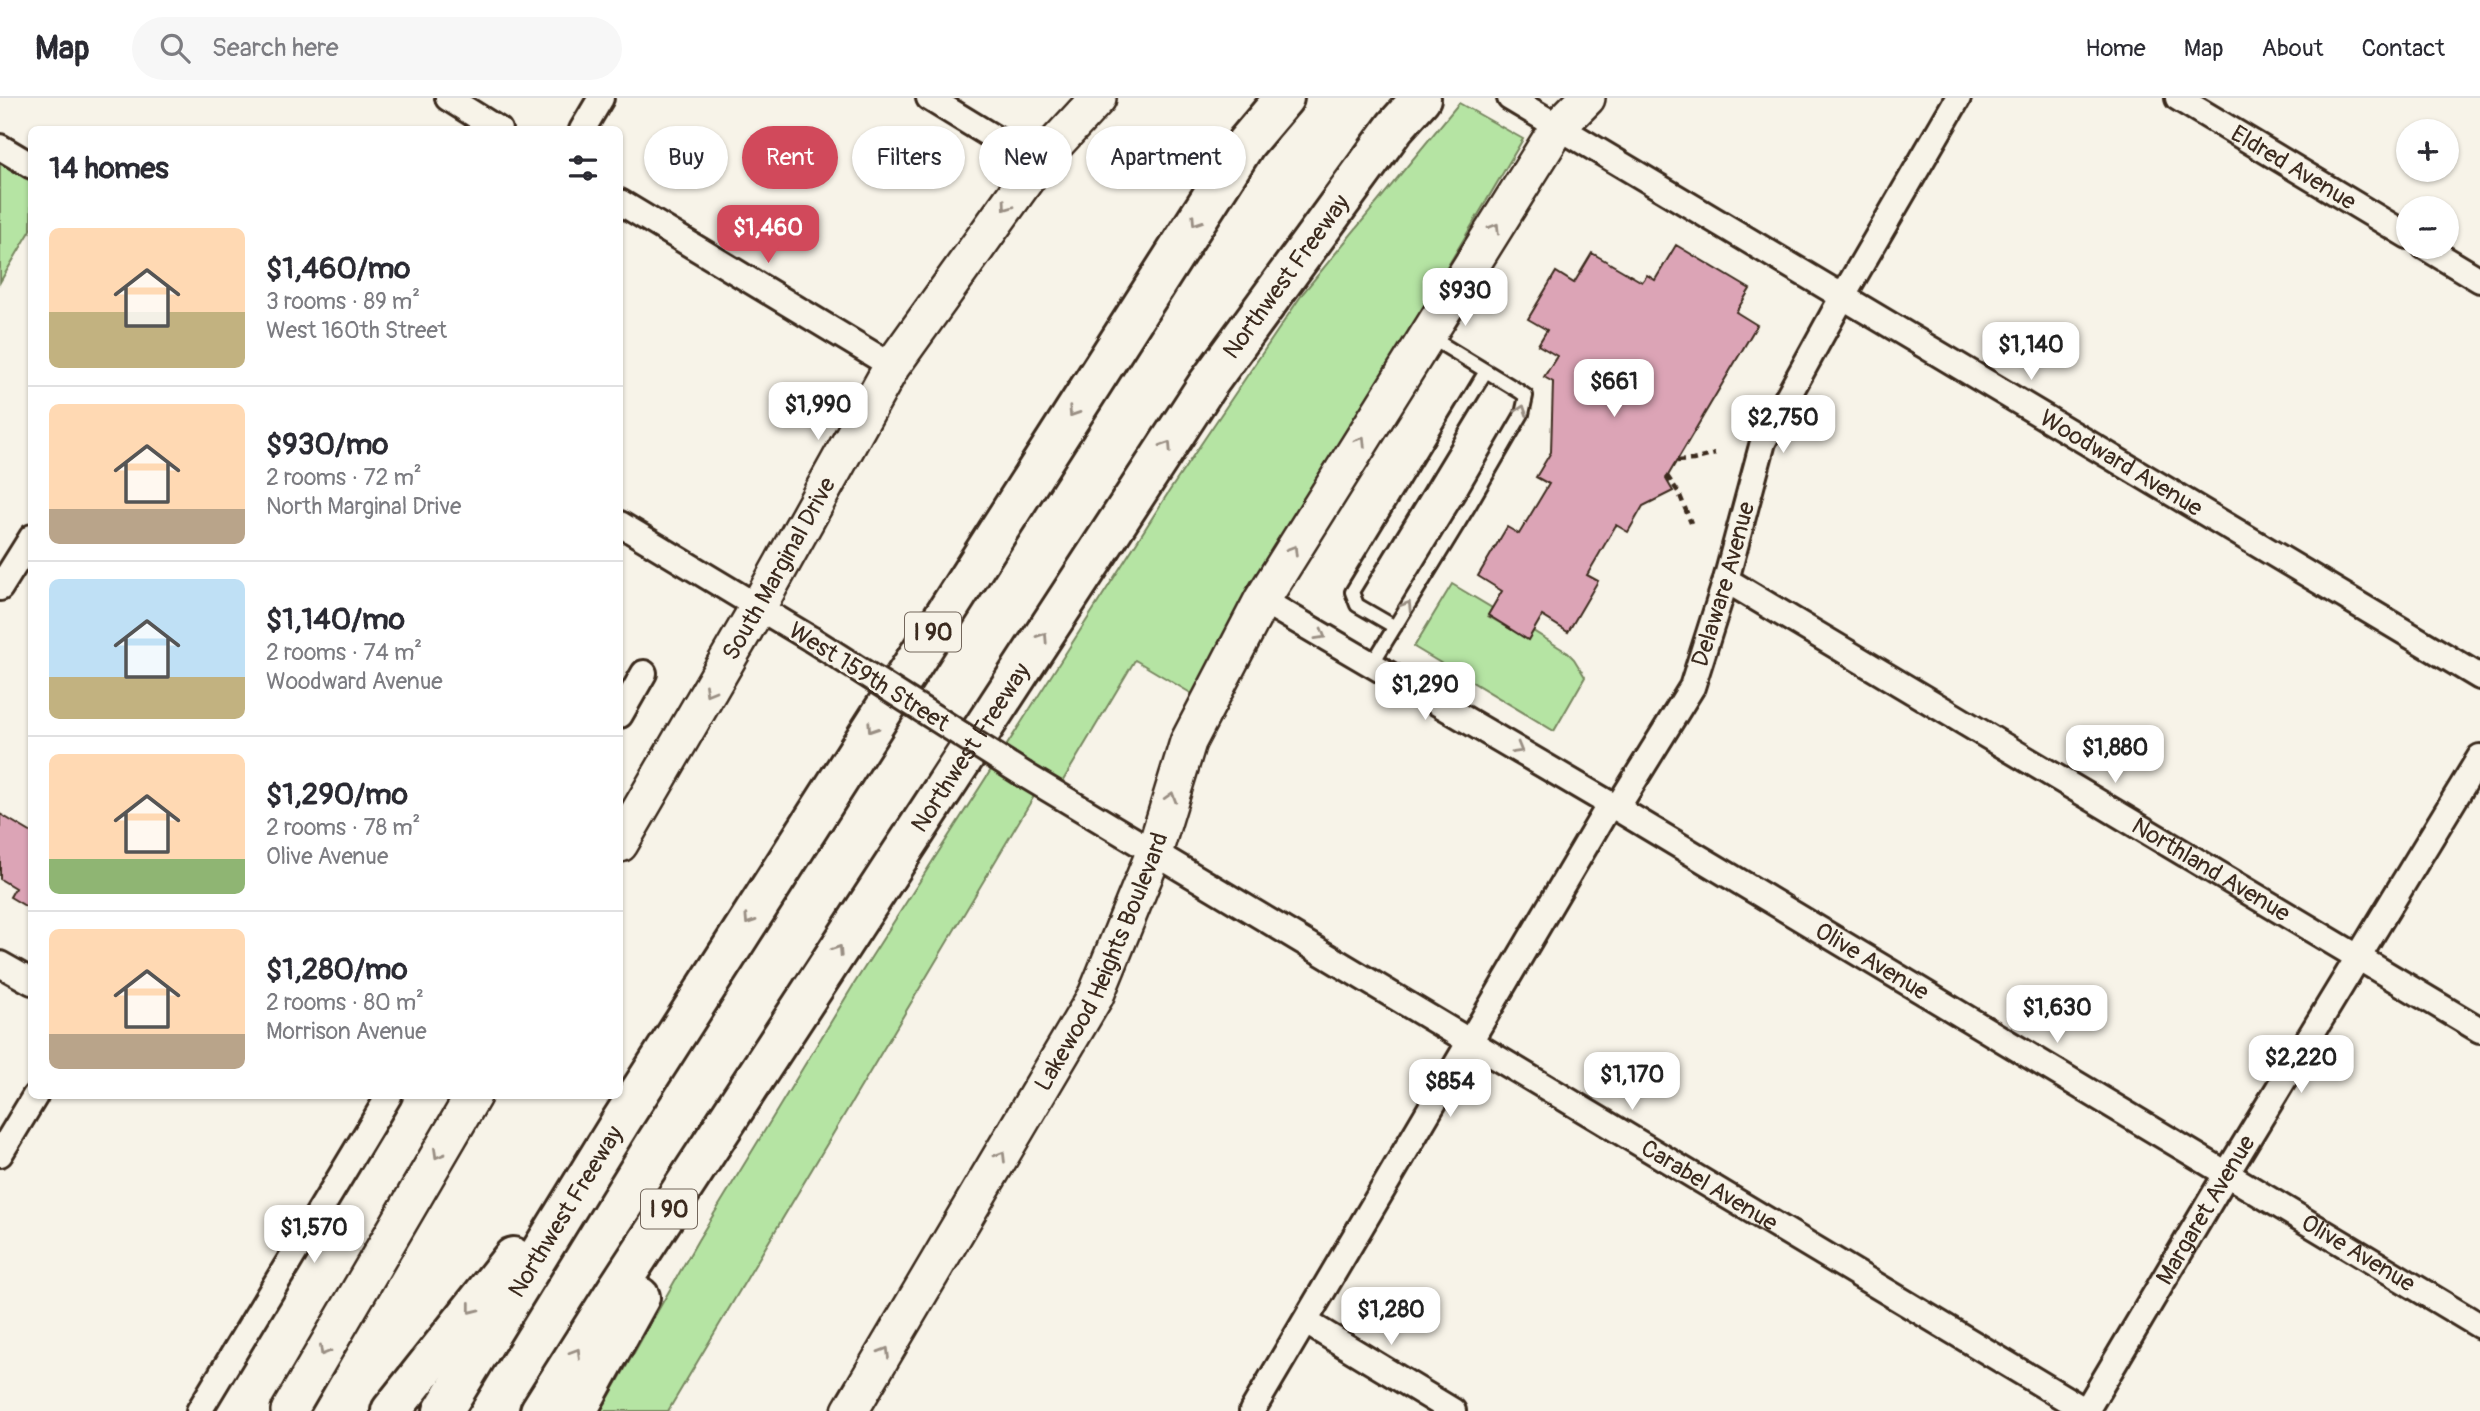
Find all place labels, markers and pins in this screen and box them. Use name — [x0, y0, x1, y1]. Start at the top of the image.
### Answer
pin: $1,460 — [711, 206, 825, 265]
pin: $930 — [1424, 268, 1506, 328]
pin: $1,140 — [1974, 322, 2088, 382]
pin: $661 — [1573, 360, 1655, 419]
pin: $1,990 — [761, 382, 875, 442]
pin: $2,750 — [1726, 396, 1840, 455]
pin: $1,290 — [1368, 662, 1482, 722]
pin: $1,880 — [2058, 726, 2172, 785]
pin: $1,630 — [2000, 986, 2114, 1045]
pin: $2,220 — [2244, 1035, 2358, 1095]
pin: $1,170 — [1575, 1052, 1689, 1112]
pin: $854 — [1409, 1060, 1491, 1119]
pin: $1,570 — [257, 1206, 371, 1265]
pin: $1,280 — [1334, 1288, 1448, 1347]

